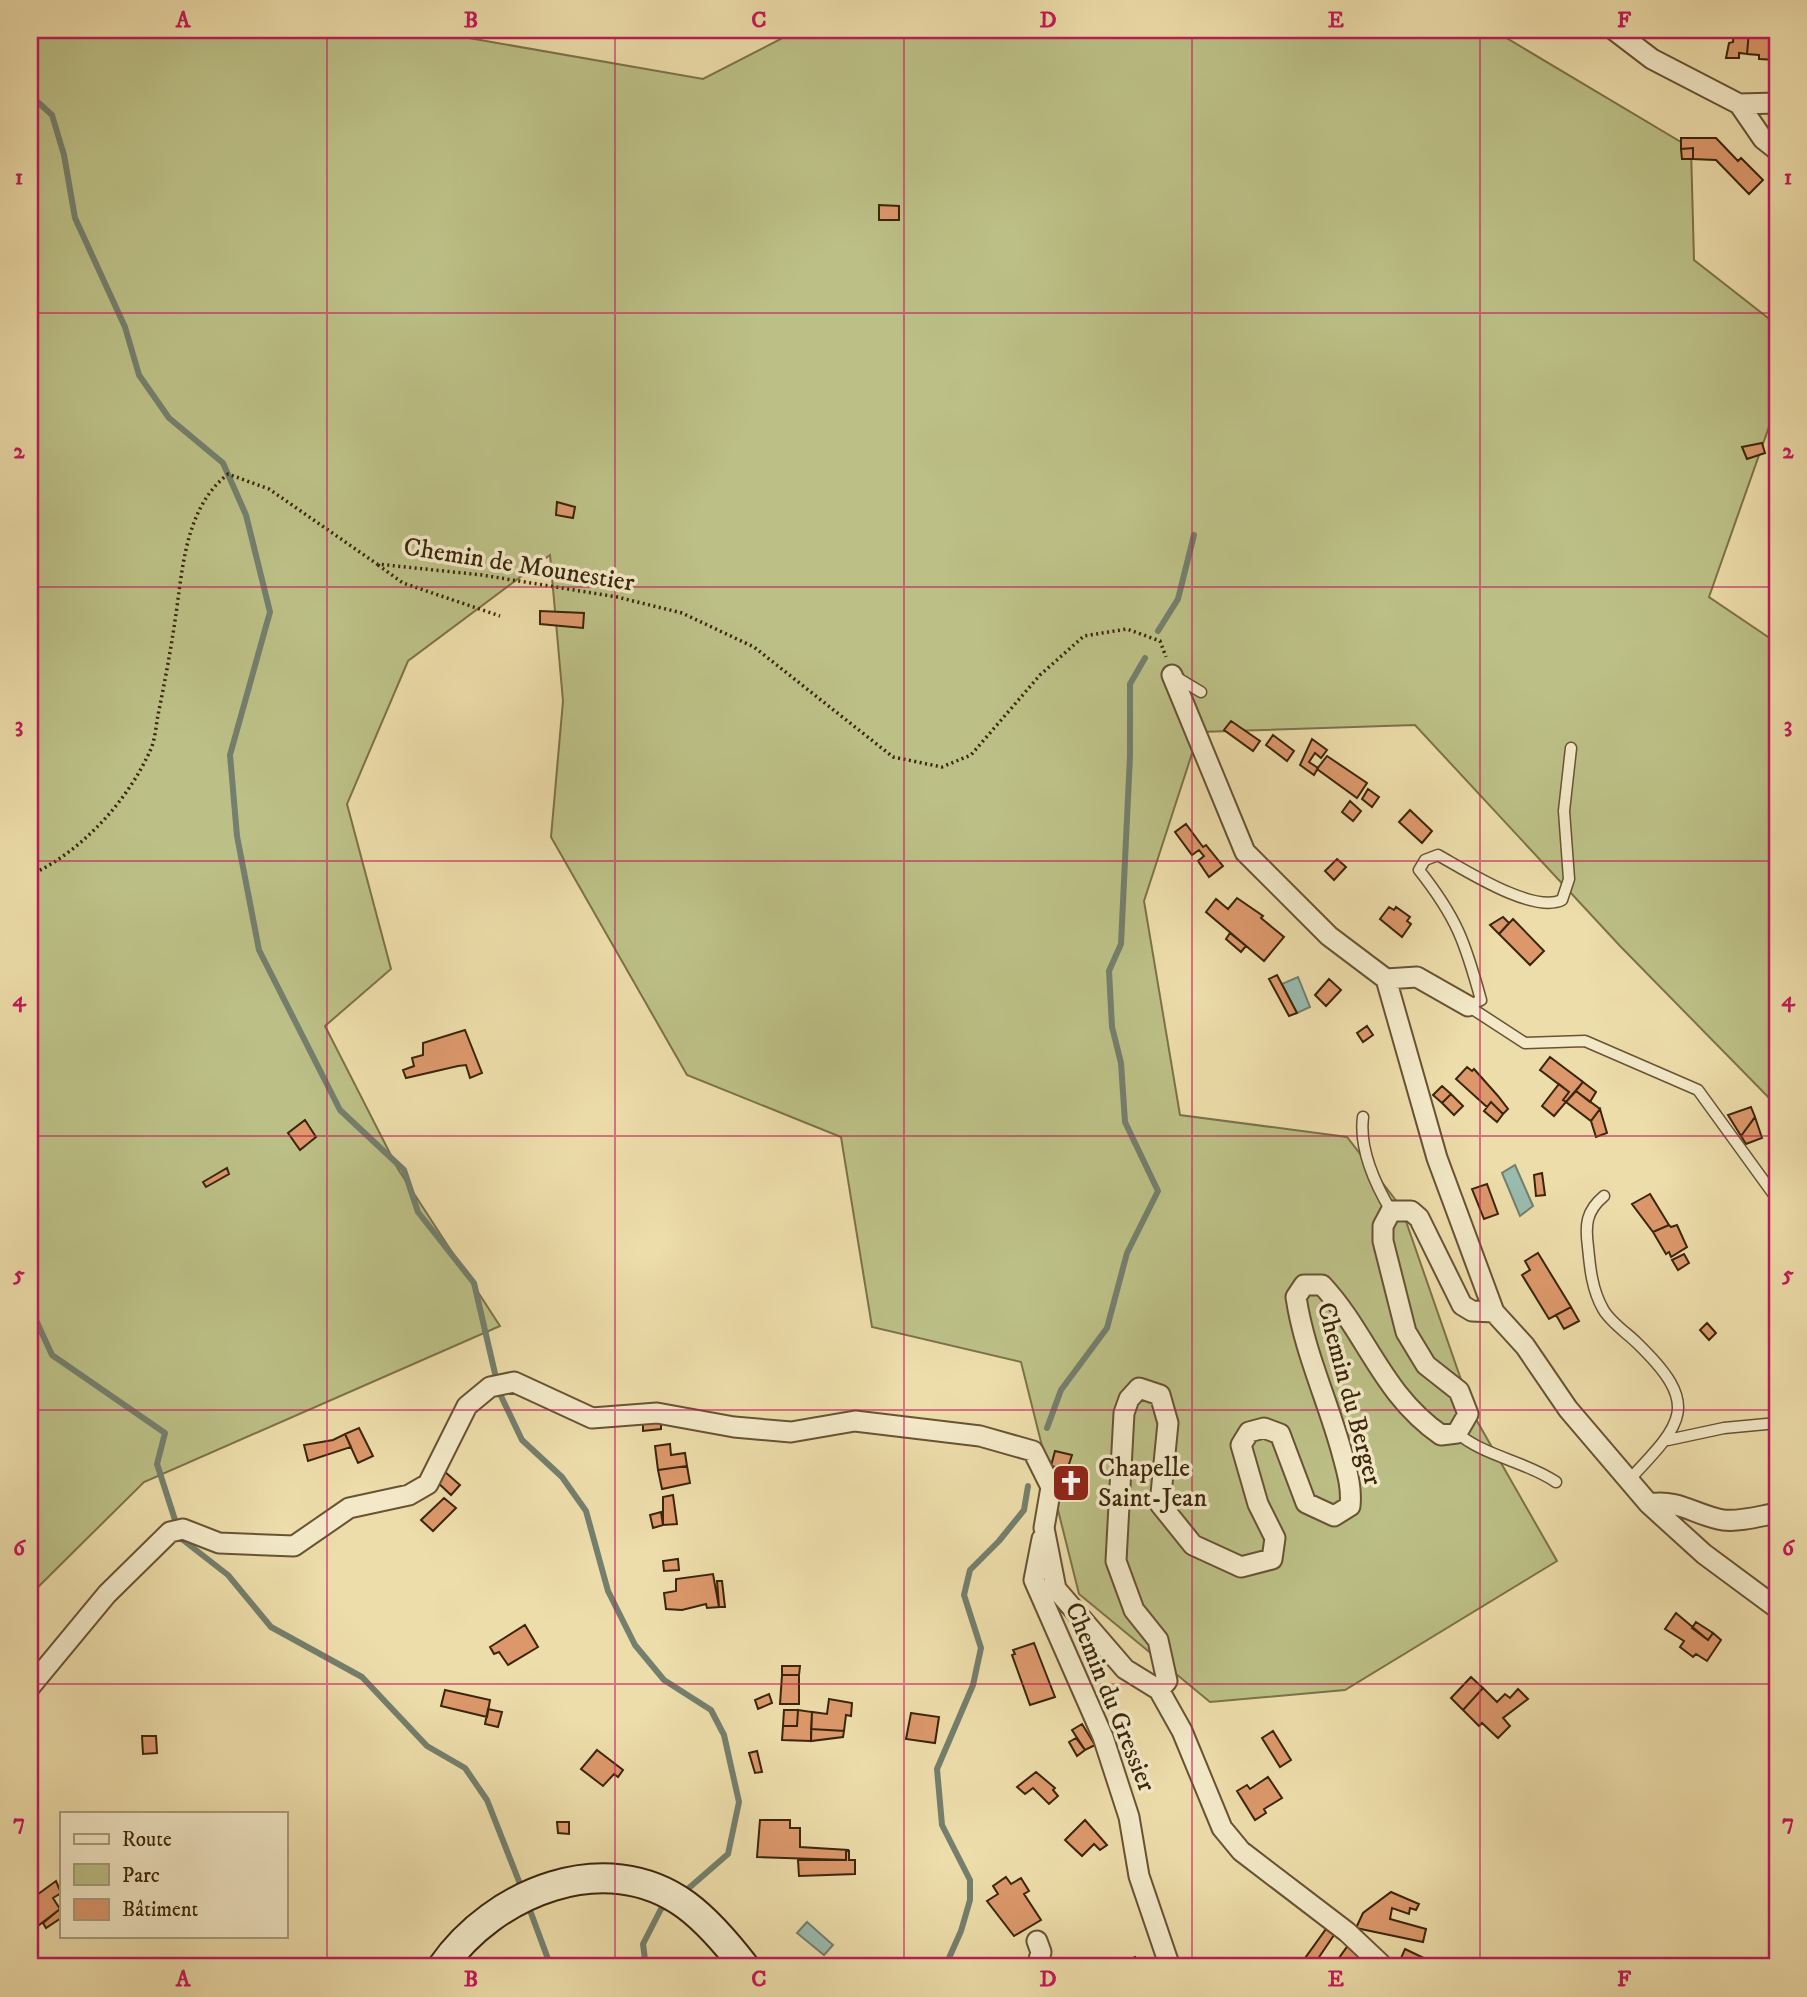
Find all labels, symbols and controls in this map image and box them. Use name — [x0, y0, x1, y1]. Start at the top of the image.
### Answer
text: A — [175, 6, 192, 35]
text: B — [464, 6, 478, 35]
text: C — [751, 6, 767, 35]
text: D — [1039, 6, 1057, 35]
text: E — [1328, 6, 1344, 35]
text: F — [1617, 6, 1632, 35]
text: 1 — [15, 163, 23, 192]
text: 1 — [1784, 163, 1792, 192]
text: 2 — [13, 437, 25, 466]
text: 2 — [1782, 437, 1794, 466]
street label: Chemin de Mounestier — [401, 530, 637, 600]
text: 3 — [15, 711, 23, 740]
text: 3 — [1784, 711, 1792, 740]
text: 4 — [12, 985, 27, 1014]
text: 4 — [1781, 985, 1796, 1014]
text: 5 — [12, 1260, 25, 1289]
text: 5 — [1781, 1260, 1794, 1289]
street label: Chemin du Berger — [1309, 1299, 1389, 1489]
place label: Chapelle Saint-Jean — [1098, 1452, 1207, 1515]
church icon: Chapelle Saint-Jean — [1050, 1462, 1092, 1504]
text: 6 — [13, 1534, 27, 1563]
text: 6 — [1782, 1534, 1796, 1563]
street label: Chemin du Gressier — [1057, 1598, 1163, 1797]
text: 7 — [13, 1808, 25, 1837]
text: 7 — [1782, 1808, 1794, 1837]
legend — [60, 1812, 287, 1938]
text: Route — [122, 1827, 172, 1853]
text: Parc — [122, 1863, 160, 1889]
text: Bâtiment — [122, 1897, 199, 1923]
text: A — [175, 1965, 192, 1994]
text: B — [464, 1965, 478, 1994]
text: C — [751, 1965, 767, 1994]
text: D — [1039, 1965, 1057, 1994]
text: E — [1328, 1965, 1344, 1994]
text: F — [1617, 1965, 1632, 1994]

